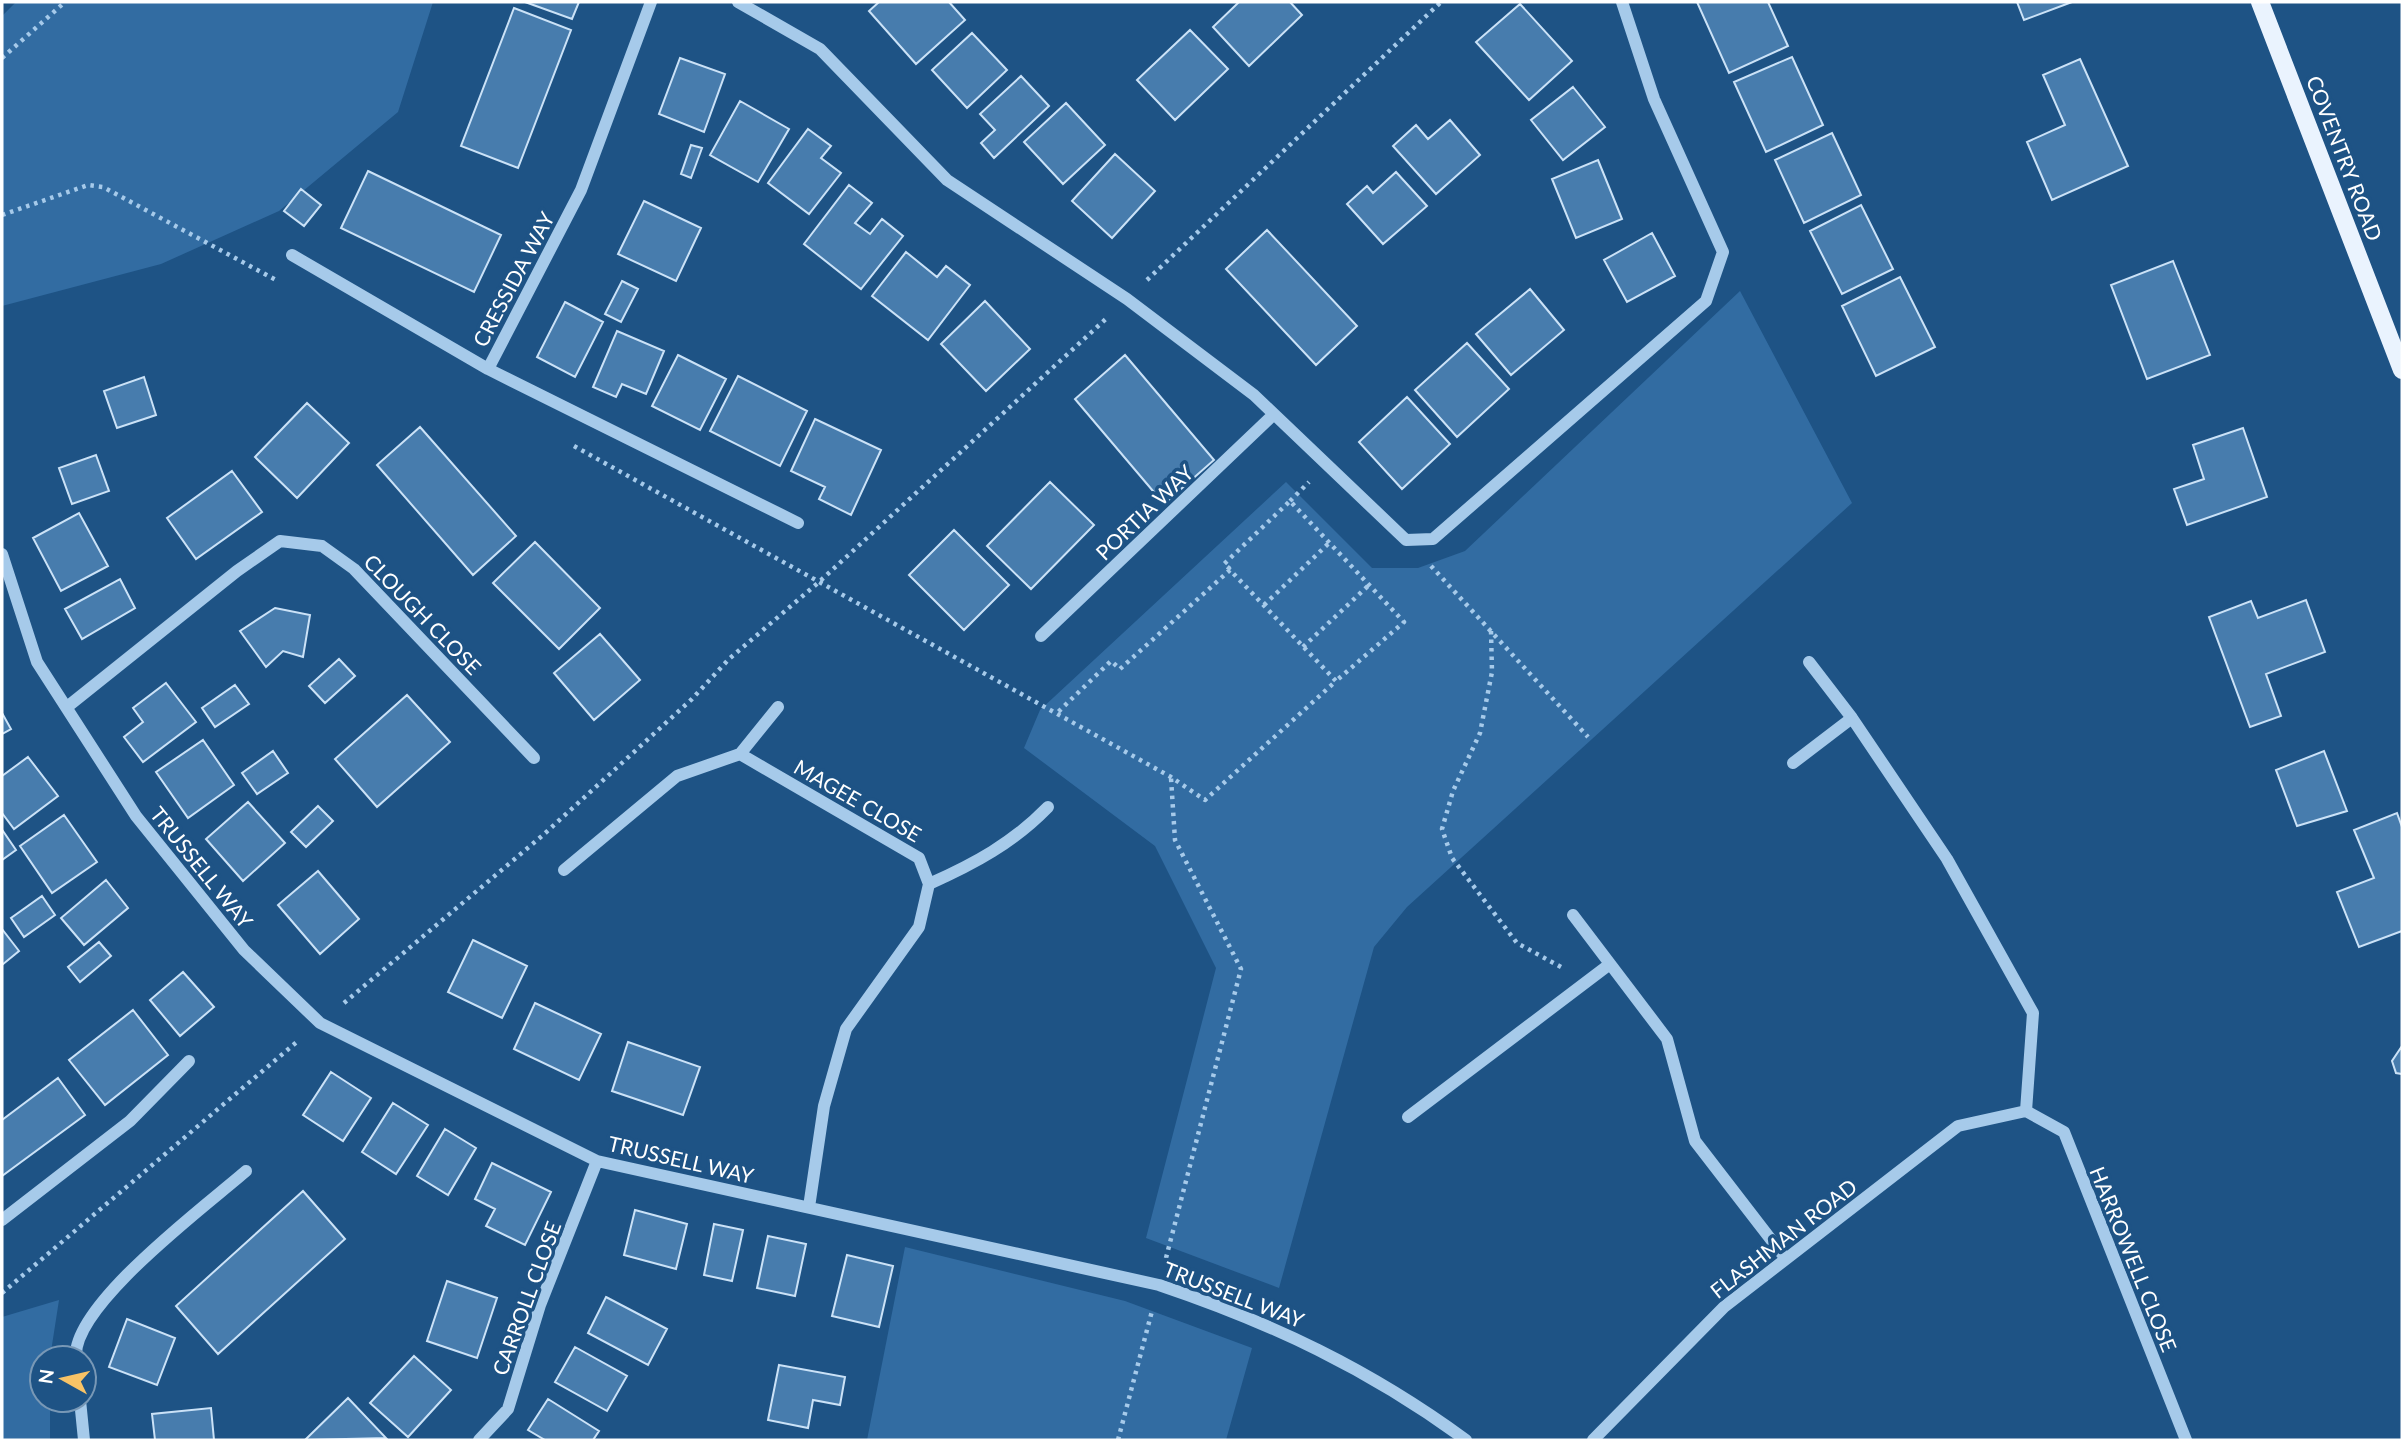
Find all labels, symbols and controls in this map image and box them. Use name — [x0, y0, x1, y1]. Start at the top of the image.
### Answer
street label: COVENTRY ROAD — [2302, 72, 2388, 244]
street label: CRESSIDA WAY — [467, 207, 559, 351]
street label: PORTIA WAY — [1090, 459, 1199, 565]
street label: CLOUGH CLOSE — [359, 549, 487, 679]
street label: MAGEE CLOSE — [790, 753, 926, 847]
street label: TRUSSELL WAY — [146, 801, 259, 933]
street label: TRUSSELL WAY — [606, 1130, 757, 1188]
street label: HARROWELL CLOSE — [2085, 1163, 2183, 1355]
street label: FLASHMAN ROAD — [1705, 1173, 1861, 1303]
street label: CARROLL CLOSE — [487, 1218, 565, 1378]
street label: TRUSSELL WAY — [1160, 1256, 1309, 1333]
north arrow — [28, 1344, 98, 1414]
text: N — [33, 1368, 58, 1385]

